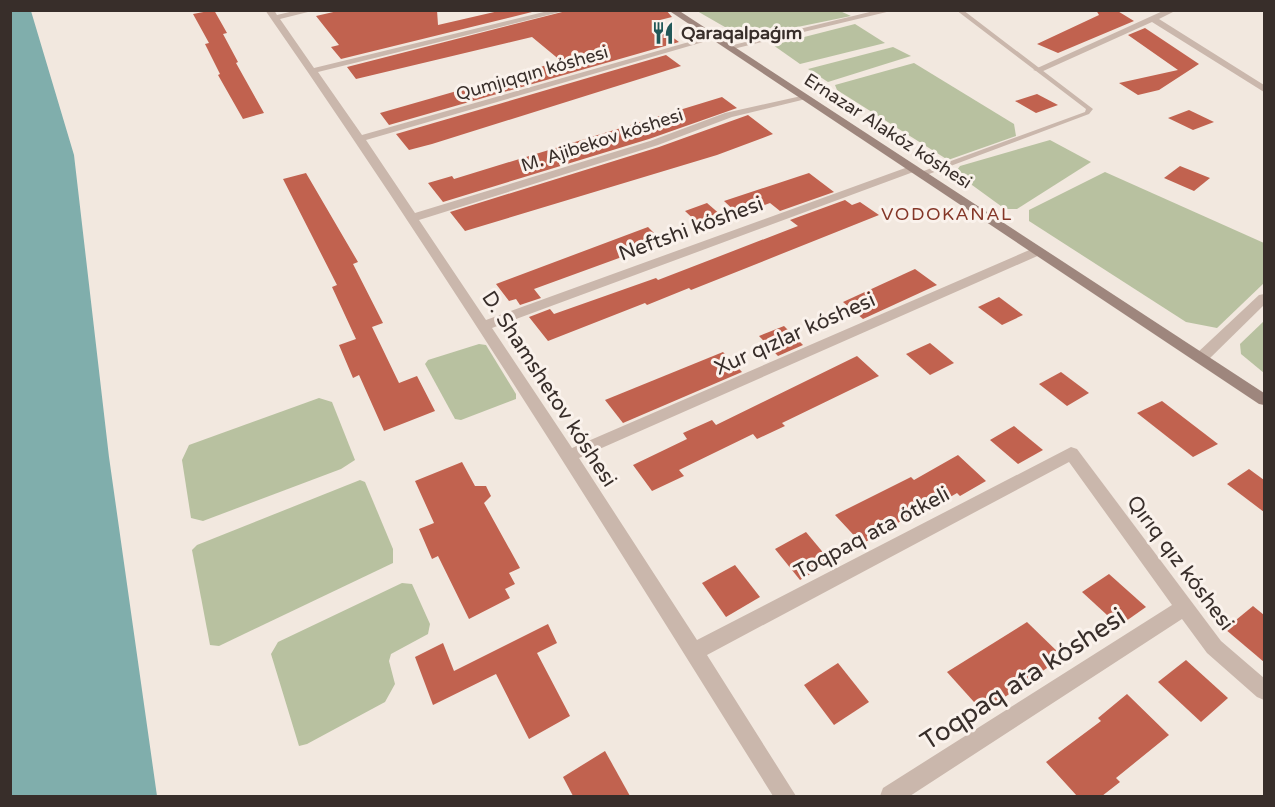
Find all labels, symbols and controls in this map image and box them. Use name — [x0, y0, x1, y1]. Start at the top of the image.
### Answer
restaurant icon: Qaraqalpaǵım — [650, 20, 676, 46]
place label: Qaraqalpaǵım — [681, 22, 802, 44]
street label: Qumjıqqın kóshesi — [453, 41, 611, 105]
street label: Ernazar Alakóz kóshesi — [800, 68, 976, 194]
street label: M. Ajibekov kóshesi — [518, 103, 686, 177]
street label: Neftshi kóshesi — [615, 191, 767, 267]
district label: VODOKANAL — [881, 203, 1013, 225]
street label: D. Shamshetov kóshesi — [476, 286, 622, 492]
street label: Xur qızlar kóshesi — [711, 287, 879, 381]
street label: Toqpaq ata ótkeli — [790, 482, 954, 584]
street label: Qırıq qız kóshesi — [1121, 491, 1239, 635]
street label: Toqpaq ata kóshesi — [915, 601, 1131, 757]

